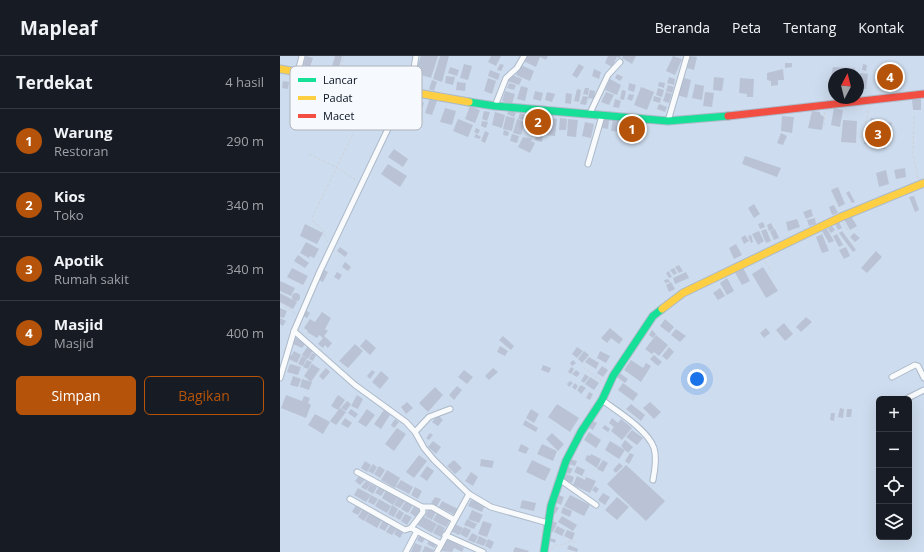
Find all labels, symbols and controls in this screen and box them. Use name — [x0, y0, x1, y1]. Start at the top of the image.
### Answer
text: Mapleaf — [20, 15, 97, 41]
text: Beranda — [655, 18, 710, 37]
text: Peta — [732, 18, 761, 37]
text: Tentang — [783, 18, 836, 37]
text: Kontak — [858, 18, 904, 37]
pin: 4 — [877, 62, 903, 92]
legend — [290, 66, 422, 130]
north arrow — [828, 68, 864, 104]
text: Terdekat — [16, 71, 93, 94]
text: Lancar — [323, 72, 358, 87]
text: 4 hasil — [225, 73, 264, 91]
text: Padat — [323, 90, 353, 105]
pin: 2 — [525, 107, 551, 137]
text: Macet — [323, 108, 354, 123]
pin: 1 — [619, 114, 645, 144]
pin: 3 — [865, 119, 891, 149]
text: Warung — [54, 122, 113, 142]
text: 1 — [25, 132, 33, 150]
text: 290 m — [226, 132, 264, 150]
text: Restoran — [54, 142, 108, 160]
text: Kios — [54, 186, 85, 206]
text: 2 — [25, 196, 33, 214]
text: 340 m — [226, 196, 264, 214]
text: Toko — [54, 206, 84, 224]
text: Apotik — [54, 250, 104, 270]
text: 3 — [25, 260, 33, 278]
text: 340 m — [226, 260, 264, 278]
text: Rumah sakit — [54, 270, 129, 288]
text: Masjid — [54, 314, 103, 334]
text: 4 — [25, 324, 33, 342]
text: 400 m — [226, 324, 264, 342]
text: Masjid — [54, 334, 94, 352]
your location — [687, 369, 707, 389]
button: Simpan — [16, 376, 136, 415]
button: Bagikan — [144, 376, 264, 415]
map controls — [876, 396, 912, 540]
button: + — [876, 396, 912, 432]
button: − — [876, 432, 912, 468]
button: locate — [876, 468, 912, 504]
button: layers — [876, 504, 912, 540]

